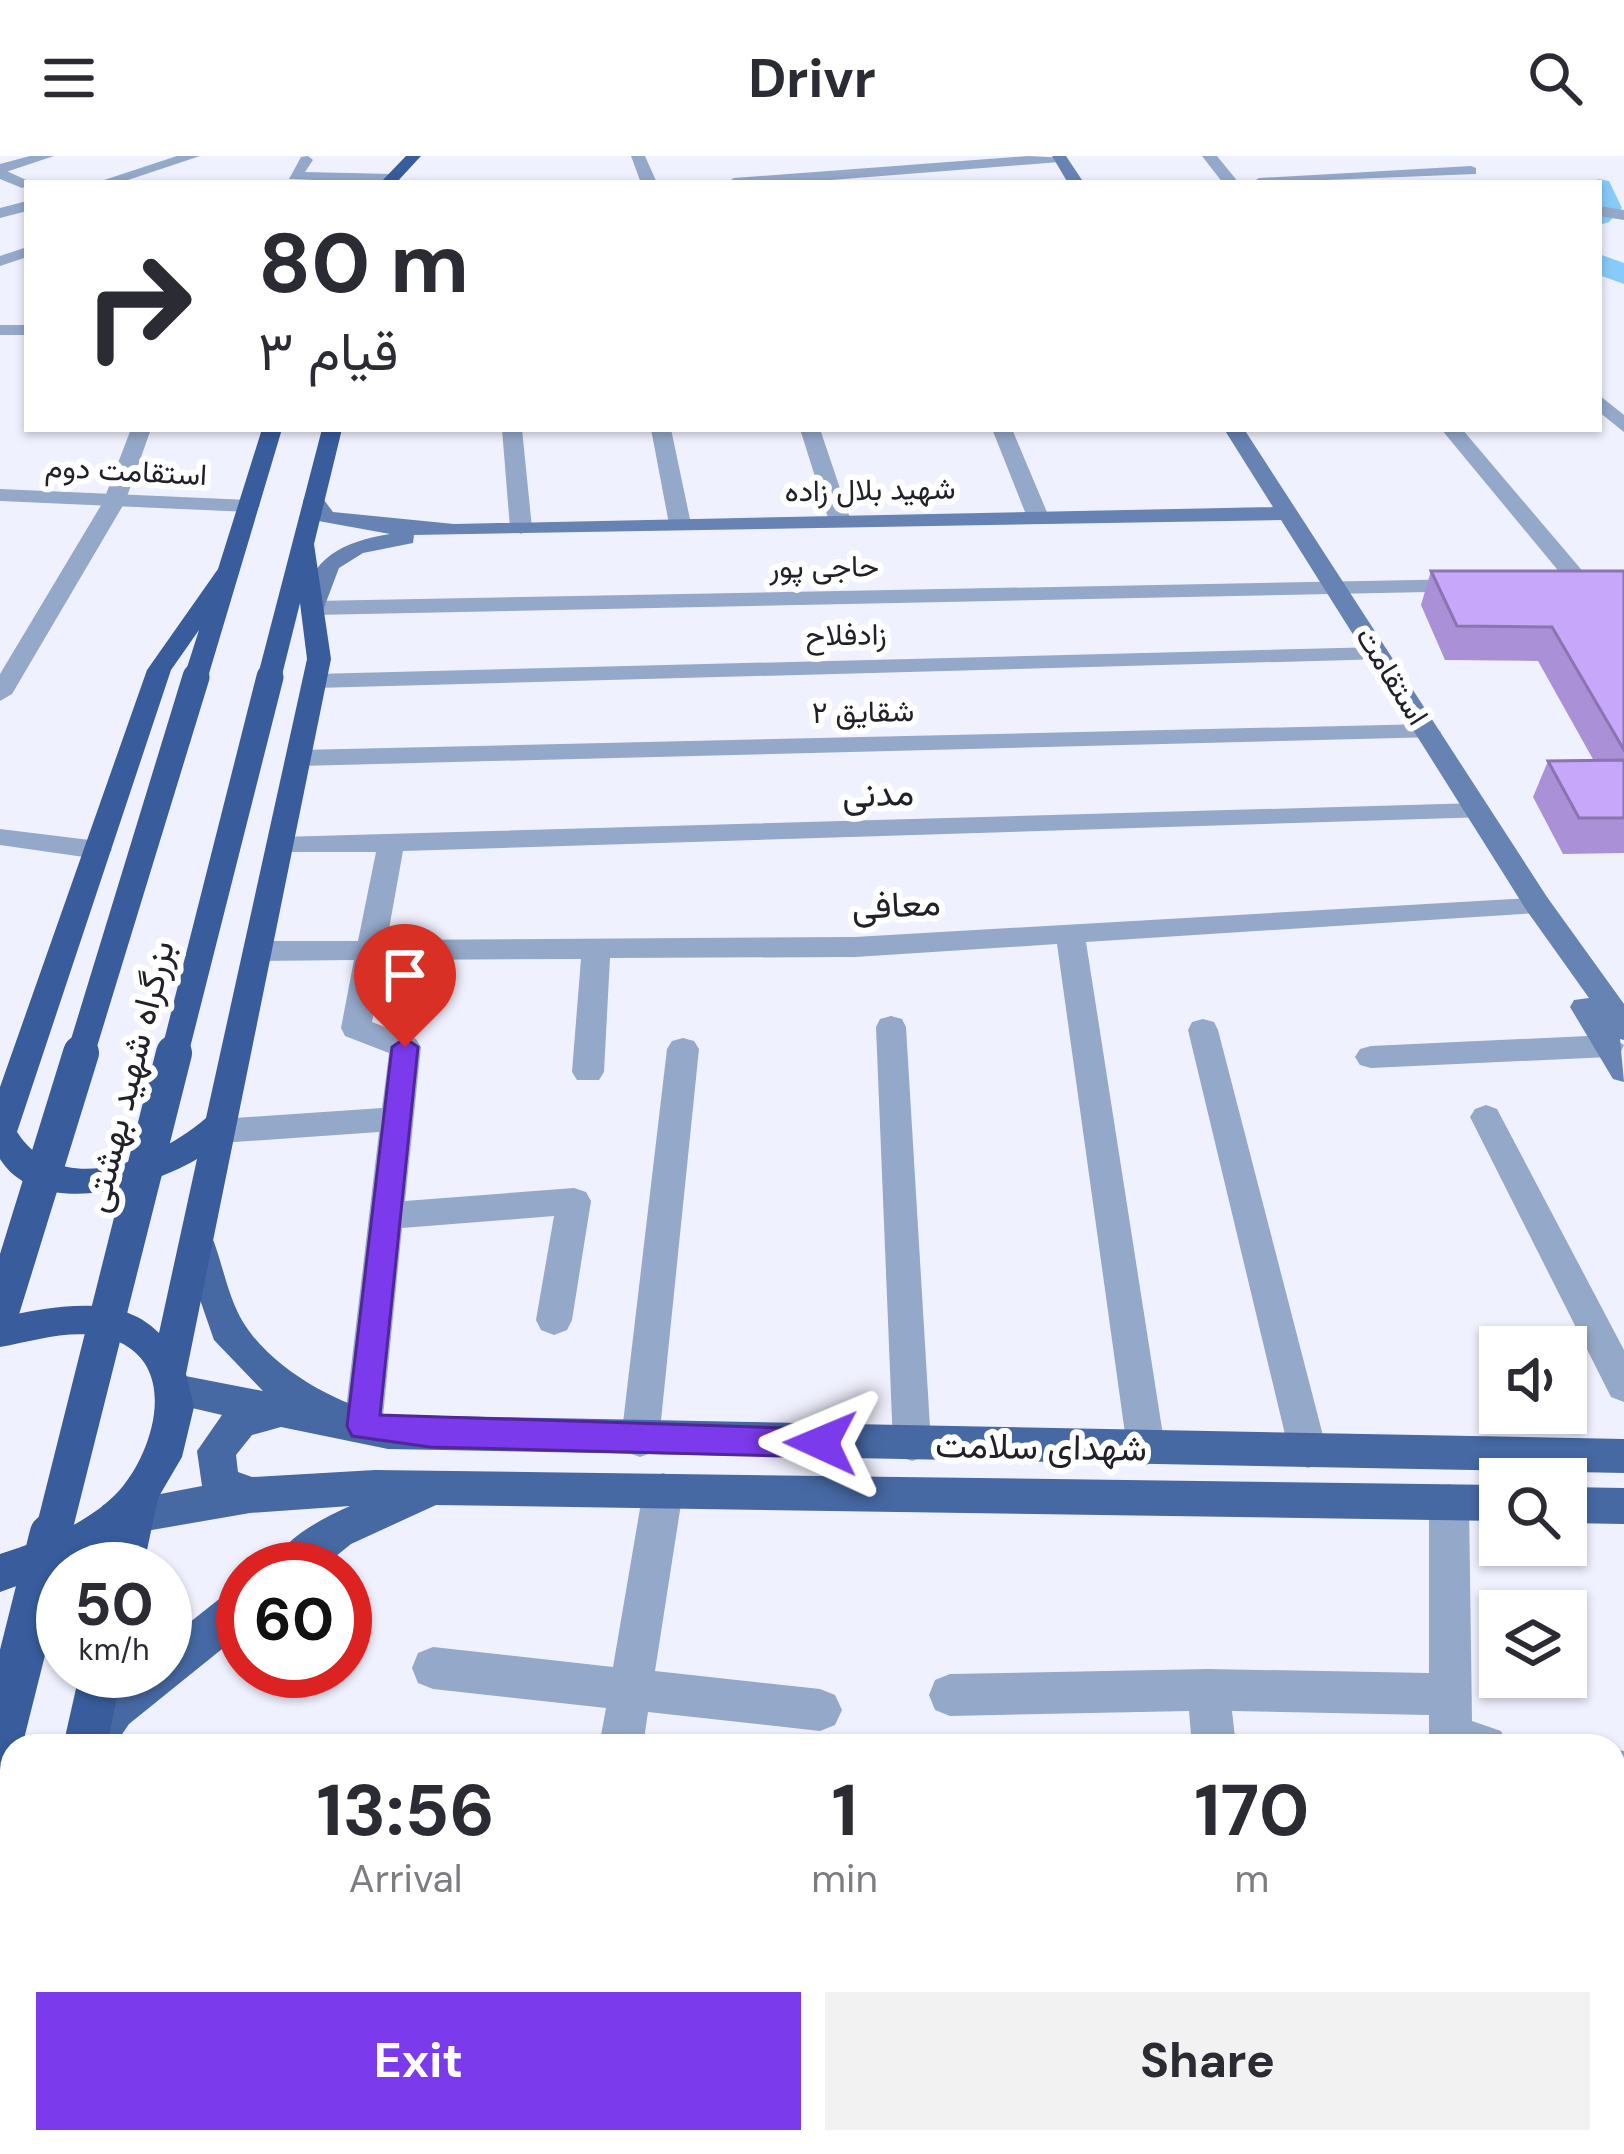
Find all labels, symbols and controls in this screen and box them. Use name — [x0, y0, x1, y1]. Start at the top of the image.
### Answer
text: Drivr — [748, 43, 876, 114]
icon: menu — [36, 45, 102, 111]
icon: search — [1522, 45, 1588, 111]
text: 80 m — [258, 209, 469, 318]
icon: right — [60, 228, 216, 384]
text: قیام ۳ — [258, 316, 398, 387]
street label: استقامت دوم — [44, 447, 208, 494]
street label: شهید بلال زاده — [784, 469, 956, 510]
street label: حاجی پور — [768, 546, 879, 588]
street label: زادفلاح — [805, 614, 887, 656]
street label: استقامت — [1347, 619, 1438, 732]
street label: شقایق ۲ — [811, 691, 915, 732]
street label: مدنی — [841, 769, 915, 818]
street label: معافی — [850, 879, 942, 930]
pin — [354, 924, 456, 1047]
street label: بزرگراه شهید بهشتی — [72, 935, 185, 1217]
icon: arrive — [372, 942, 438, 1008]
map controls — [1479, 1326, 1587, 1698]
button: sound — [1479, 1326, 1587, 1434]
position arrow — [758, 1380, 884, 1506]
street label: شهدای سلامت — [935, 1421, 1147, 1472]
button: search — [1479, 1458, 1587, 1566]
speed limit sign: 60 — [216, 1542, 372, 1698]
text: 50 — [74, 1565, 154, 1644]
button: layers — [1479, 1590, 1587, 1698]
text: km/h — [79, 1630, 149, 1669]
text: 13:56 — [316, 1764, 495, 1857]
text: 1 — [831, 1764, 858, 1857]
text: 170 — [1194, 1764, 1309, 1857]
text: Arrival — [349, 1853, 462, 1904]
text: min — [811, 1853, 878, 1904]
text: m — [1235, 1853, 1269, 1904]
button: Exit — [36, 1992, 801, 2130]
button: Share — [825, 1992, 1590, 2130]

